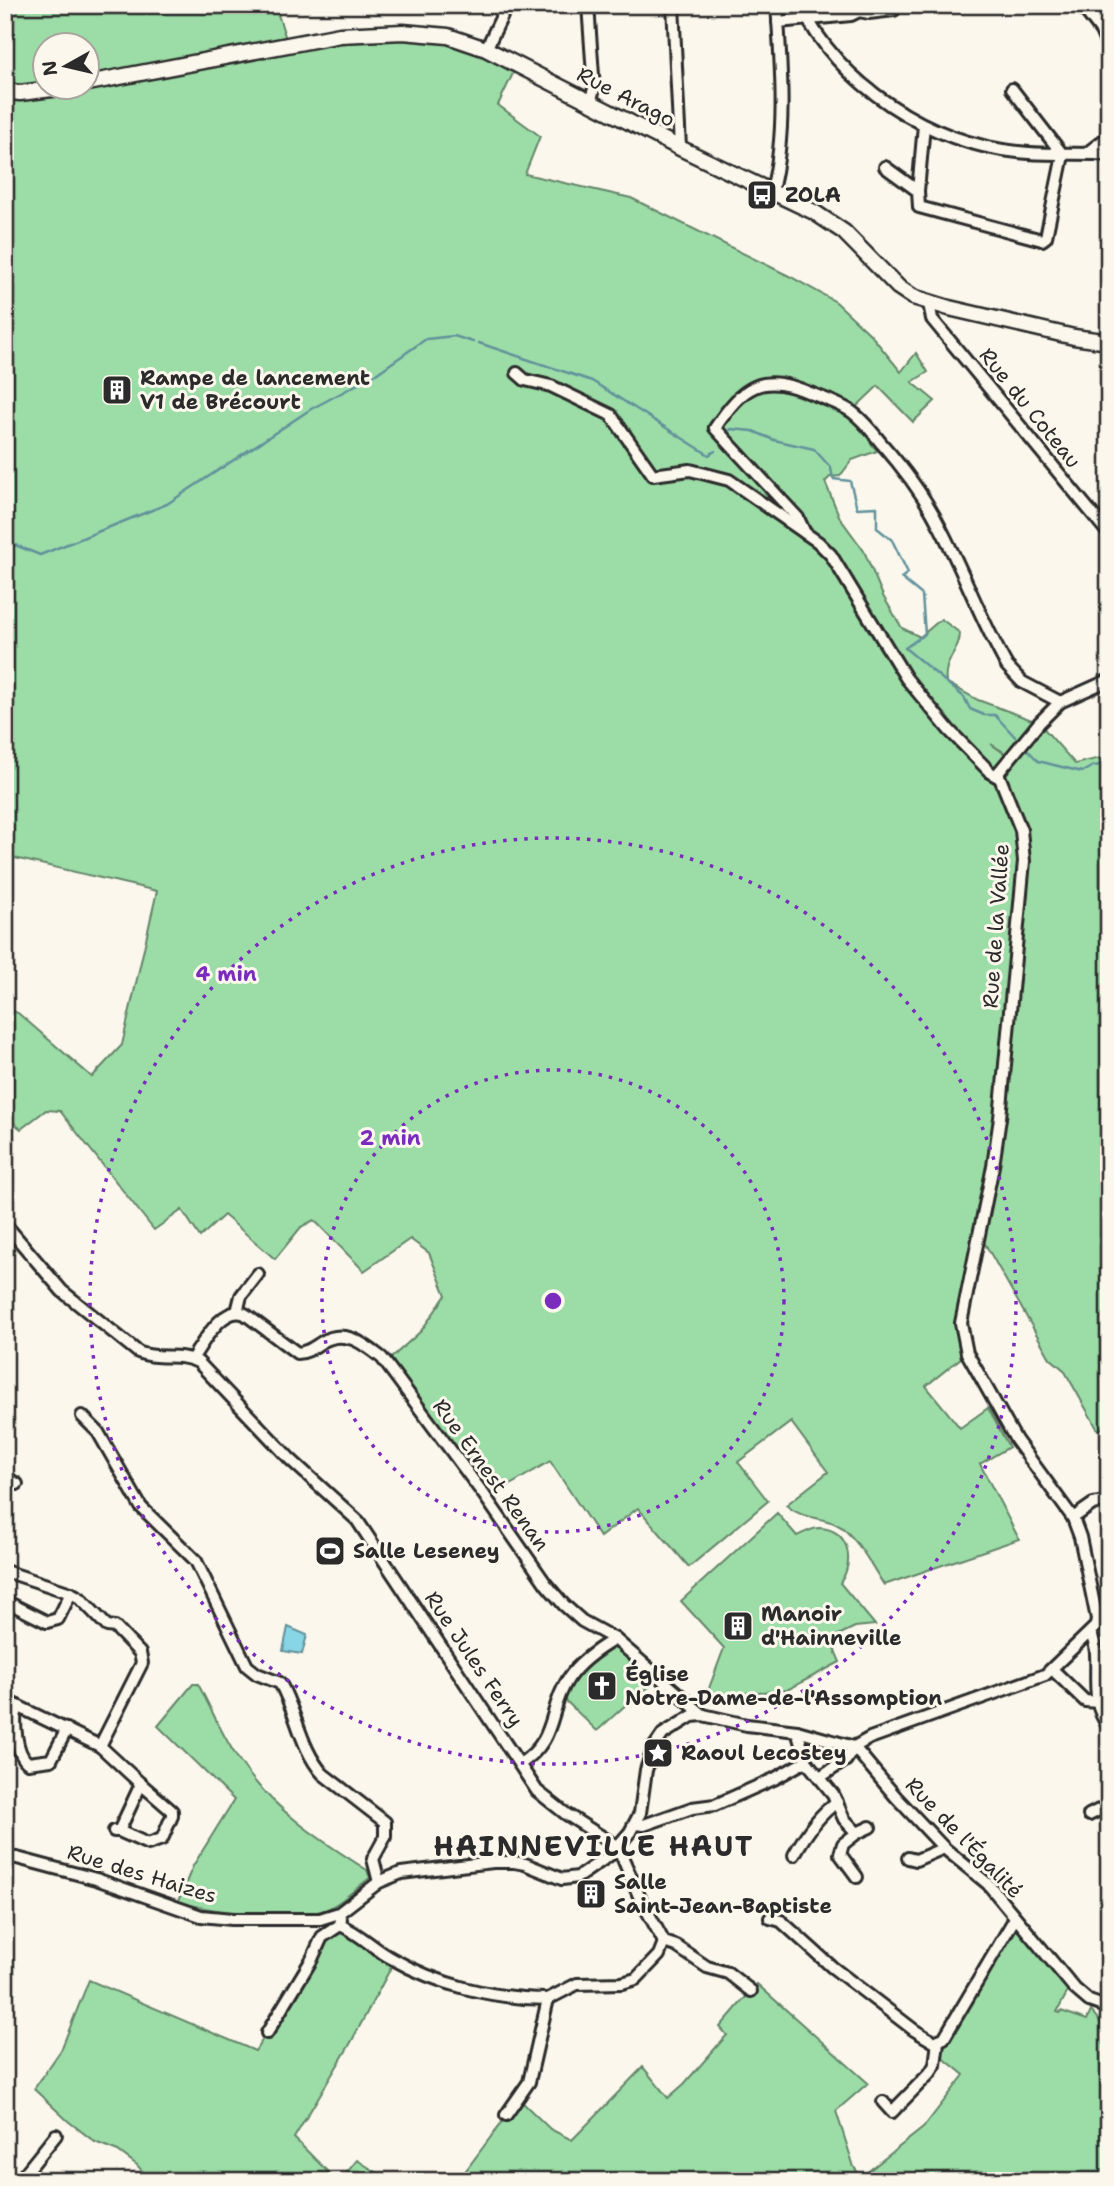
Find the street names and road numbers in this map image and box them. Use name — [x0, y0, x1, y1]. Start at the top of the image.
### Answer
street label: Rue Arago — [572, 60, 680, 134]
street label: Rue du Coteau — [973, 342, 1087, 474]
street label: Rue de la Vallée — [976, 843, 1016, 1009]
street label: Rue Ernest Renan — [426, 1393, 556, 1557]
street label: Rue Jules Ferry — [418, 1586, 530, 1732]
street label: Rue de l'Égalité — [899, 1771, 1030, 1905]
street label: Rue des Haizes — [64, 1838, 220, 1910]

